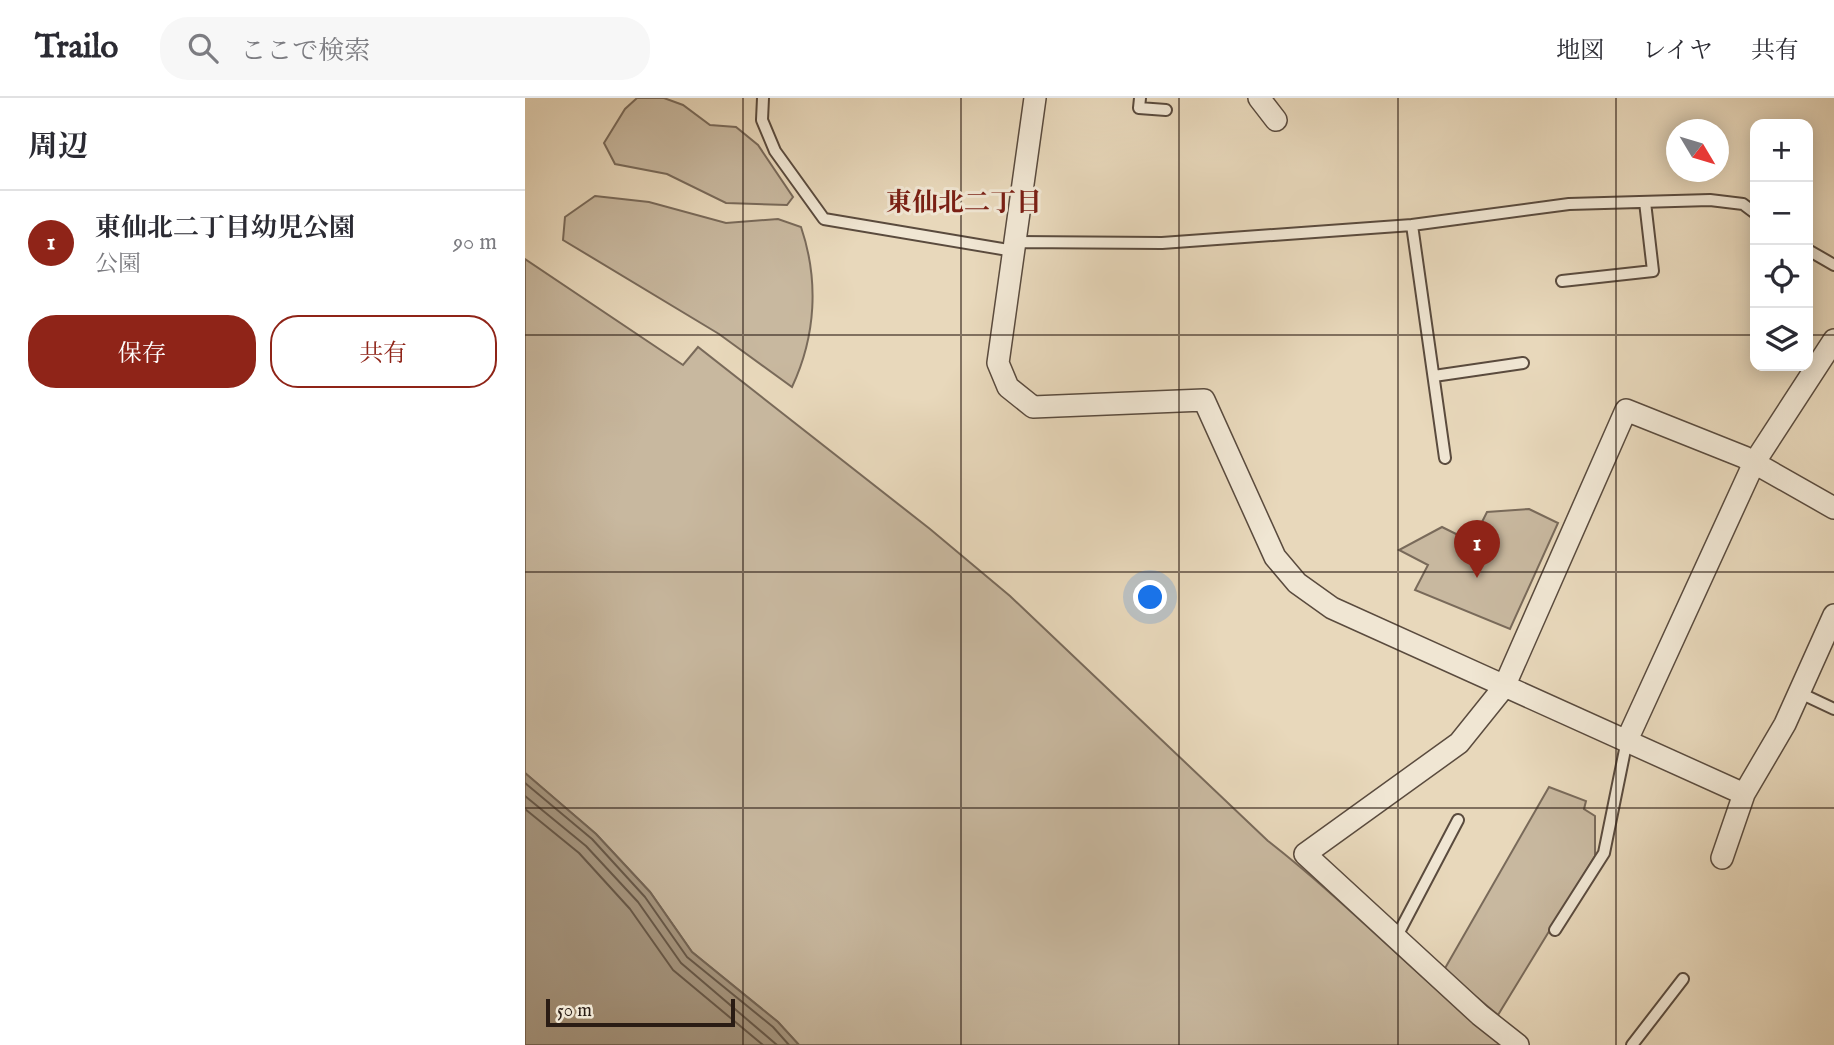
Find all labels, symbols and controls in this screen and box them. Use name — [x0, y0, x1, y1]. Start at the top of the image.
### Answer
search box — [160, 17, 650, 80]
text: Trailo — [35, 27, 118, 69]
icon: search — [184, 29, 222, 67]
text: ここで検索 — [240, 35, 370, 68]
text: 地図 — [1556, 36, 1604, 67]
text: レイヤ — [1642, 36, 1713, 67]
text: 共有 — [1751, 36, 1799, 67]
north arrow — [1666, 119, 1729, 182]
map controls — [1750, 119, 1813, 371]
button: + — [1750, 119, 1813, 182]
text: 周辺 — [28, 129, 88, 167]
button: − — [1750, 182, 1813, 245]
district label: 東仙北二丁目 — [886, 187, 1042, 220]
text: 東仙北二丁目幼児公園 — [95, 212, 355, 245]
text: 1 — [47, 228, 55, 257]
text: 90 m — [453, 228, 497, 257]
button: locate — [1750, 245, 1813, 308]
text: 公園 — [95, 250, 141, 279]
button: layers — [1750, 308, 1813, 371]
button: 保存 — [28, 315, 256, 388]
button: 共有 — [270, 315, 497, 388]
pin: 1 — [1454, 520, 1500, 578]
your location — [1133, 580, 1167, 614]
scale bar — [546, 996, 735, 1028]
text: 50 m — [557, 999, 592, 1023]

